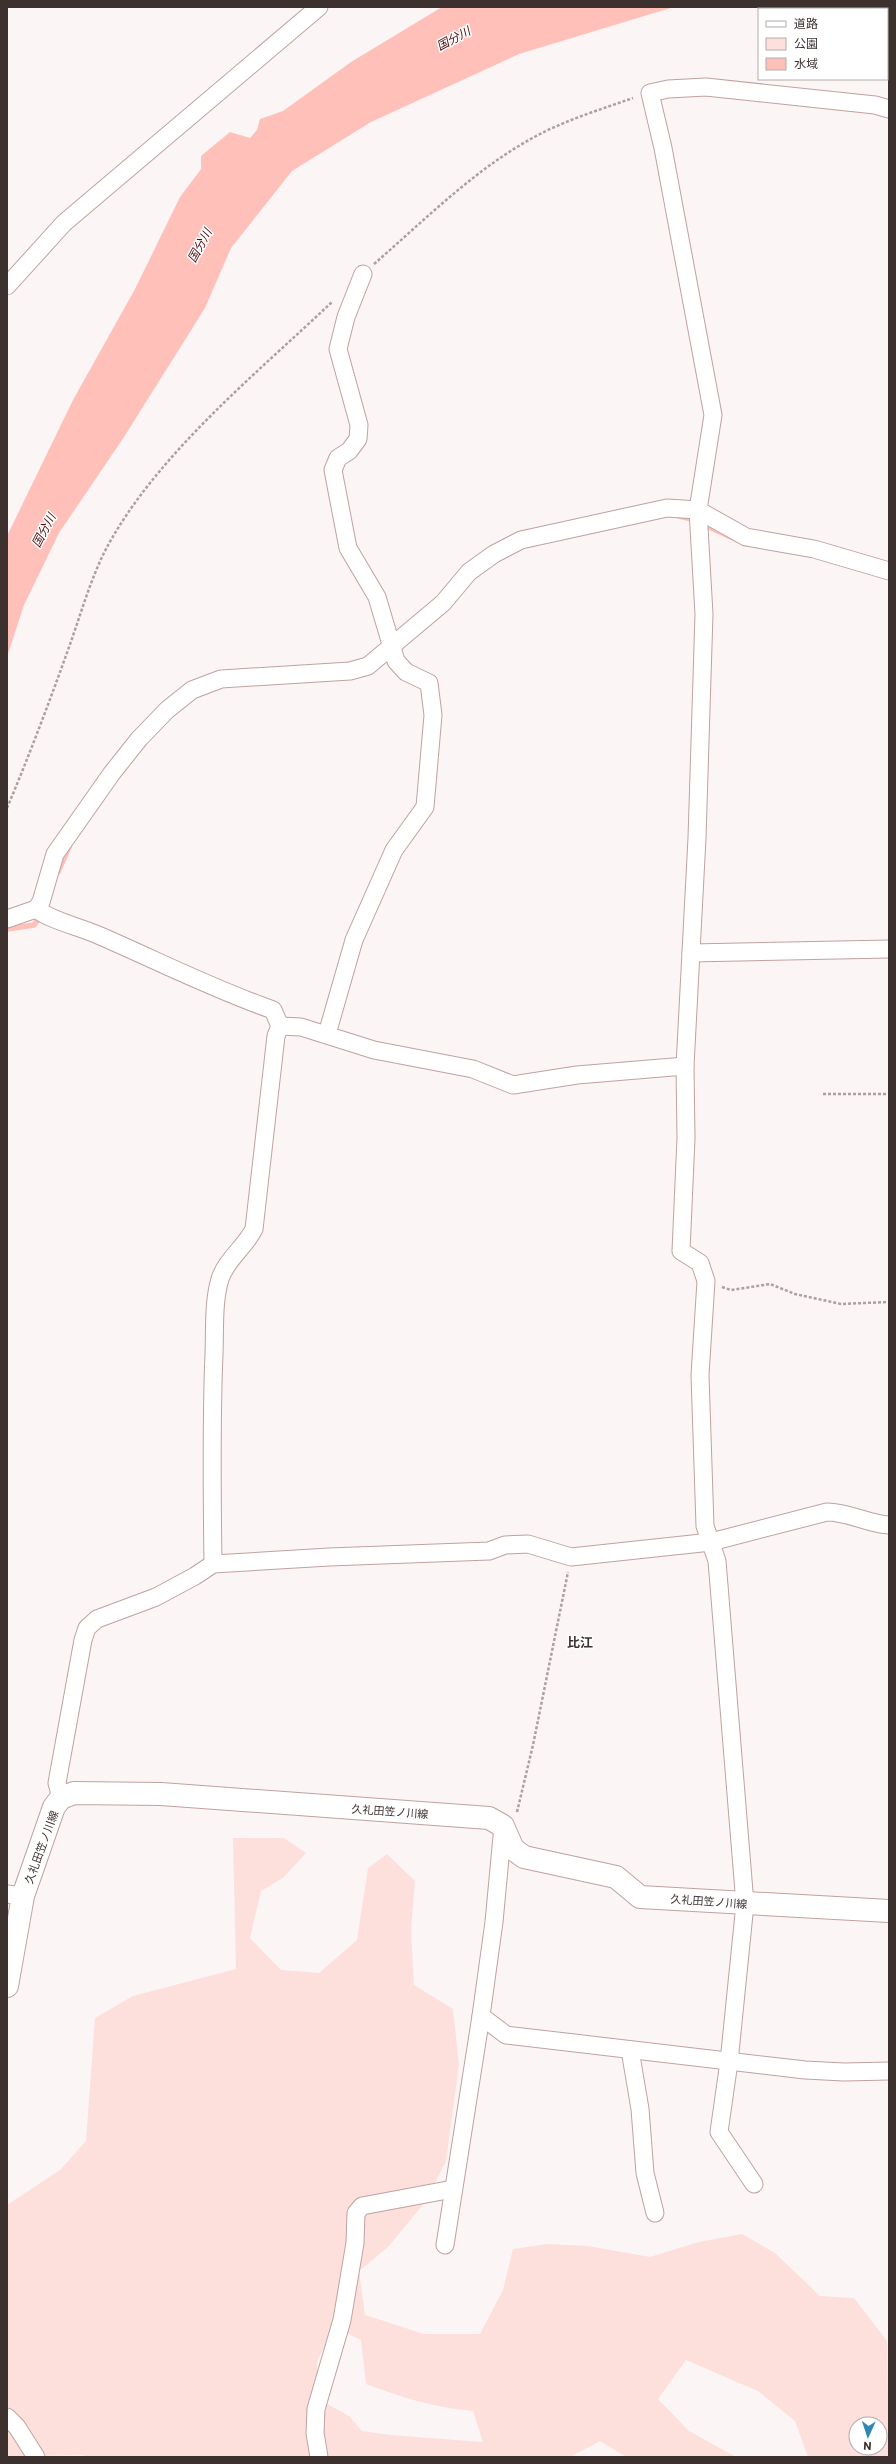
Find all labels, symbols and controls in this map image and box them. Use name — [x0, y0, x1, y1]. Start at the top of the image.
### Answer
legend — [758, 8, 888, 80]
text: 道路 — [794, 16, 818, 30]
water label: 国分川 — [434, 22, 474, 53]
text: 公園 — [794, 36, 818, 50]
text: 水域 — [794, 56, 818, 70]
water label: 国分川 — [184, 224, 215, 264]
water label: 国分川 — [28, 509, 59, 549]
district label: 比江 — [567, 1634, 593, 1650]
street label: 久礼田笠ノ川線 — [351, 1802, 429, 1820]
street label: 久礼田笠ノ川線 — [22, 1809, 60, 1885]
street label: 久礼田笠ノ川線 — [670, 1892, 748, 1910]
north arrow — [848, 2416, 888, 2456]
text: N — [863, 2440, 872, 2453]

